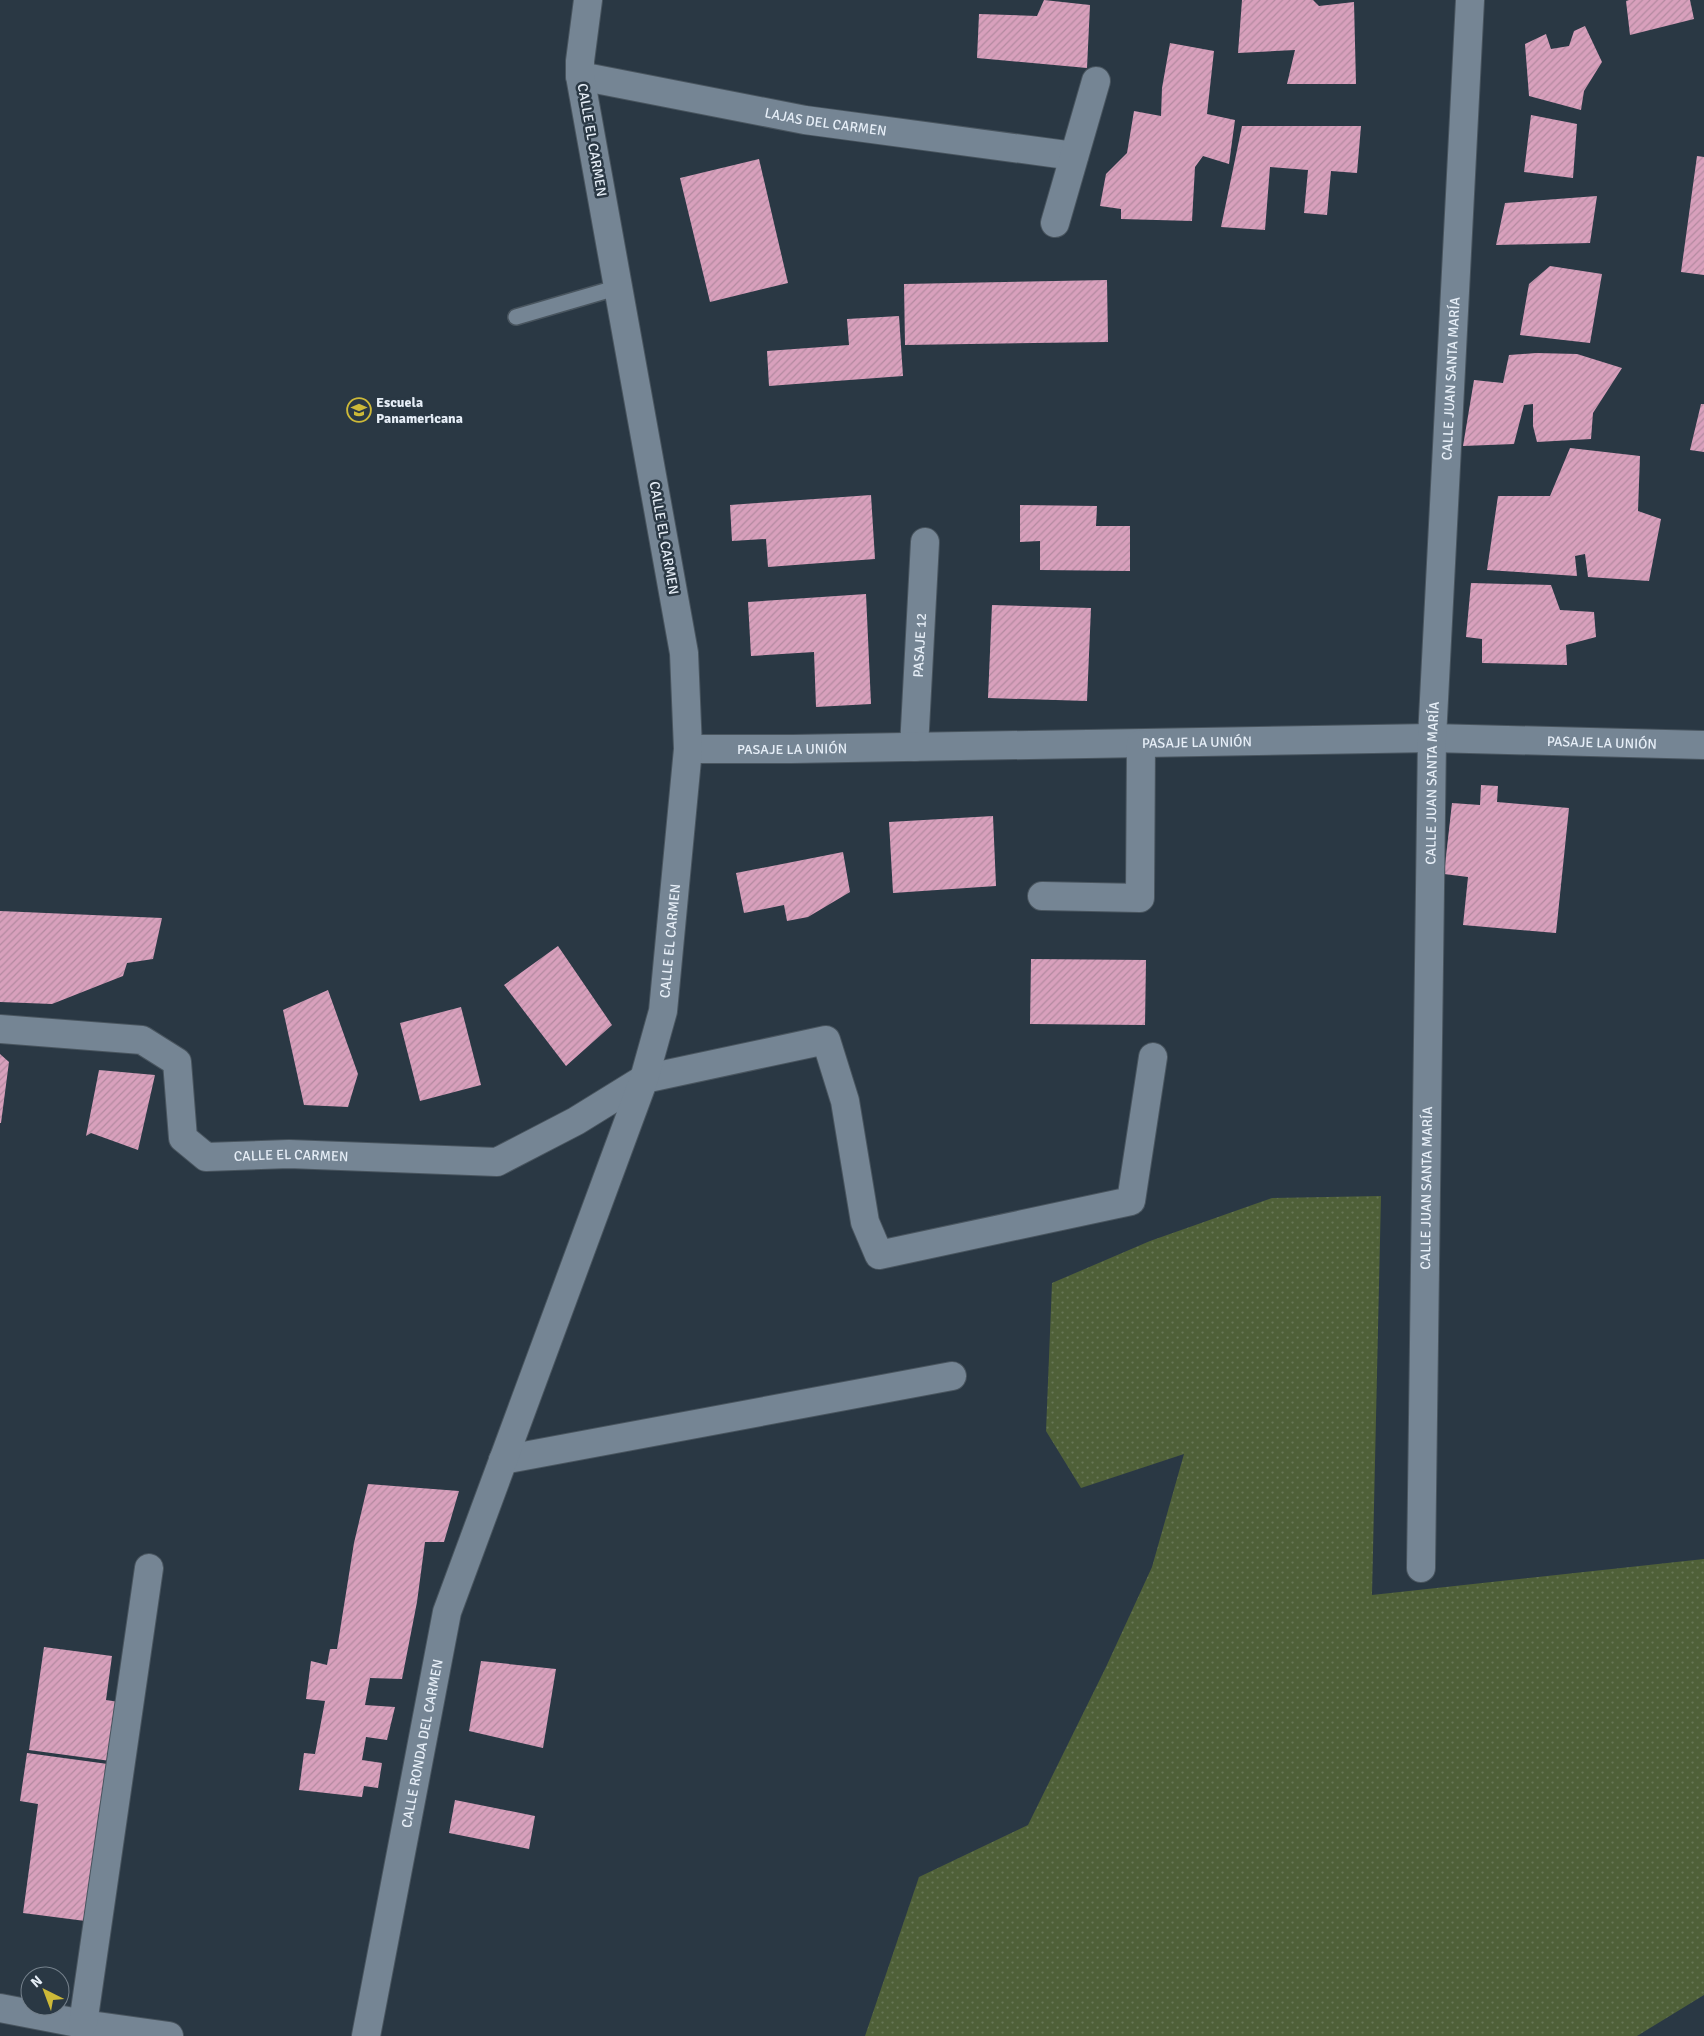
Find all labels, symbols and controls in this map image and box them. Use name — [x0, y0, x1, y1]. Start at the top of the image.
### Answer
street label: CALLE EL CARMEN — [574, 82, 610, 198]
street label: LAJAS DEL CARMEN — [763, 104, 888, 139]
street label: CALLE JUAN SANTA MARÍA — [1438, 296, 1463, 461]
place label: Escuela Panamericana — [376, 394, 463, 427]
school or university icon: Escuela Panamericana — [346, 397, 372, 423]
street label: CALLE EL CARMEN — [646, 480, 682, 596]
street label: PASAJE 12 — [909, 612, 930, 678]
street label: CALLE JUAN SANTA MARÍA — [1422, 701, 1442, 865]
street label: PASAJE LA UNIÓN — [1547, 732, 1657, 752]
street label: PASAJE LA UNIÓN — [1142, 733, 1252, 751]
street label: PASAJE LA UNIÓN — [737, 740, 847, 758]
street label: CALLE EL CARMEN — [656, 883, 684, 999]
street label: CALLE JUAN SANTA MARÍA — [1416, 1106, 1436, 1270]
street label: CALLE EL CARMEN — [233, 1145, 349, 1165]
street label: CALLE RONDA DEL CARMEN — [397, 1658, 446, 1829]
north arrow — [20, 1966, 70, 2016]
text: N — [27, 1972, 46, 1991]

